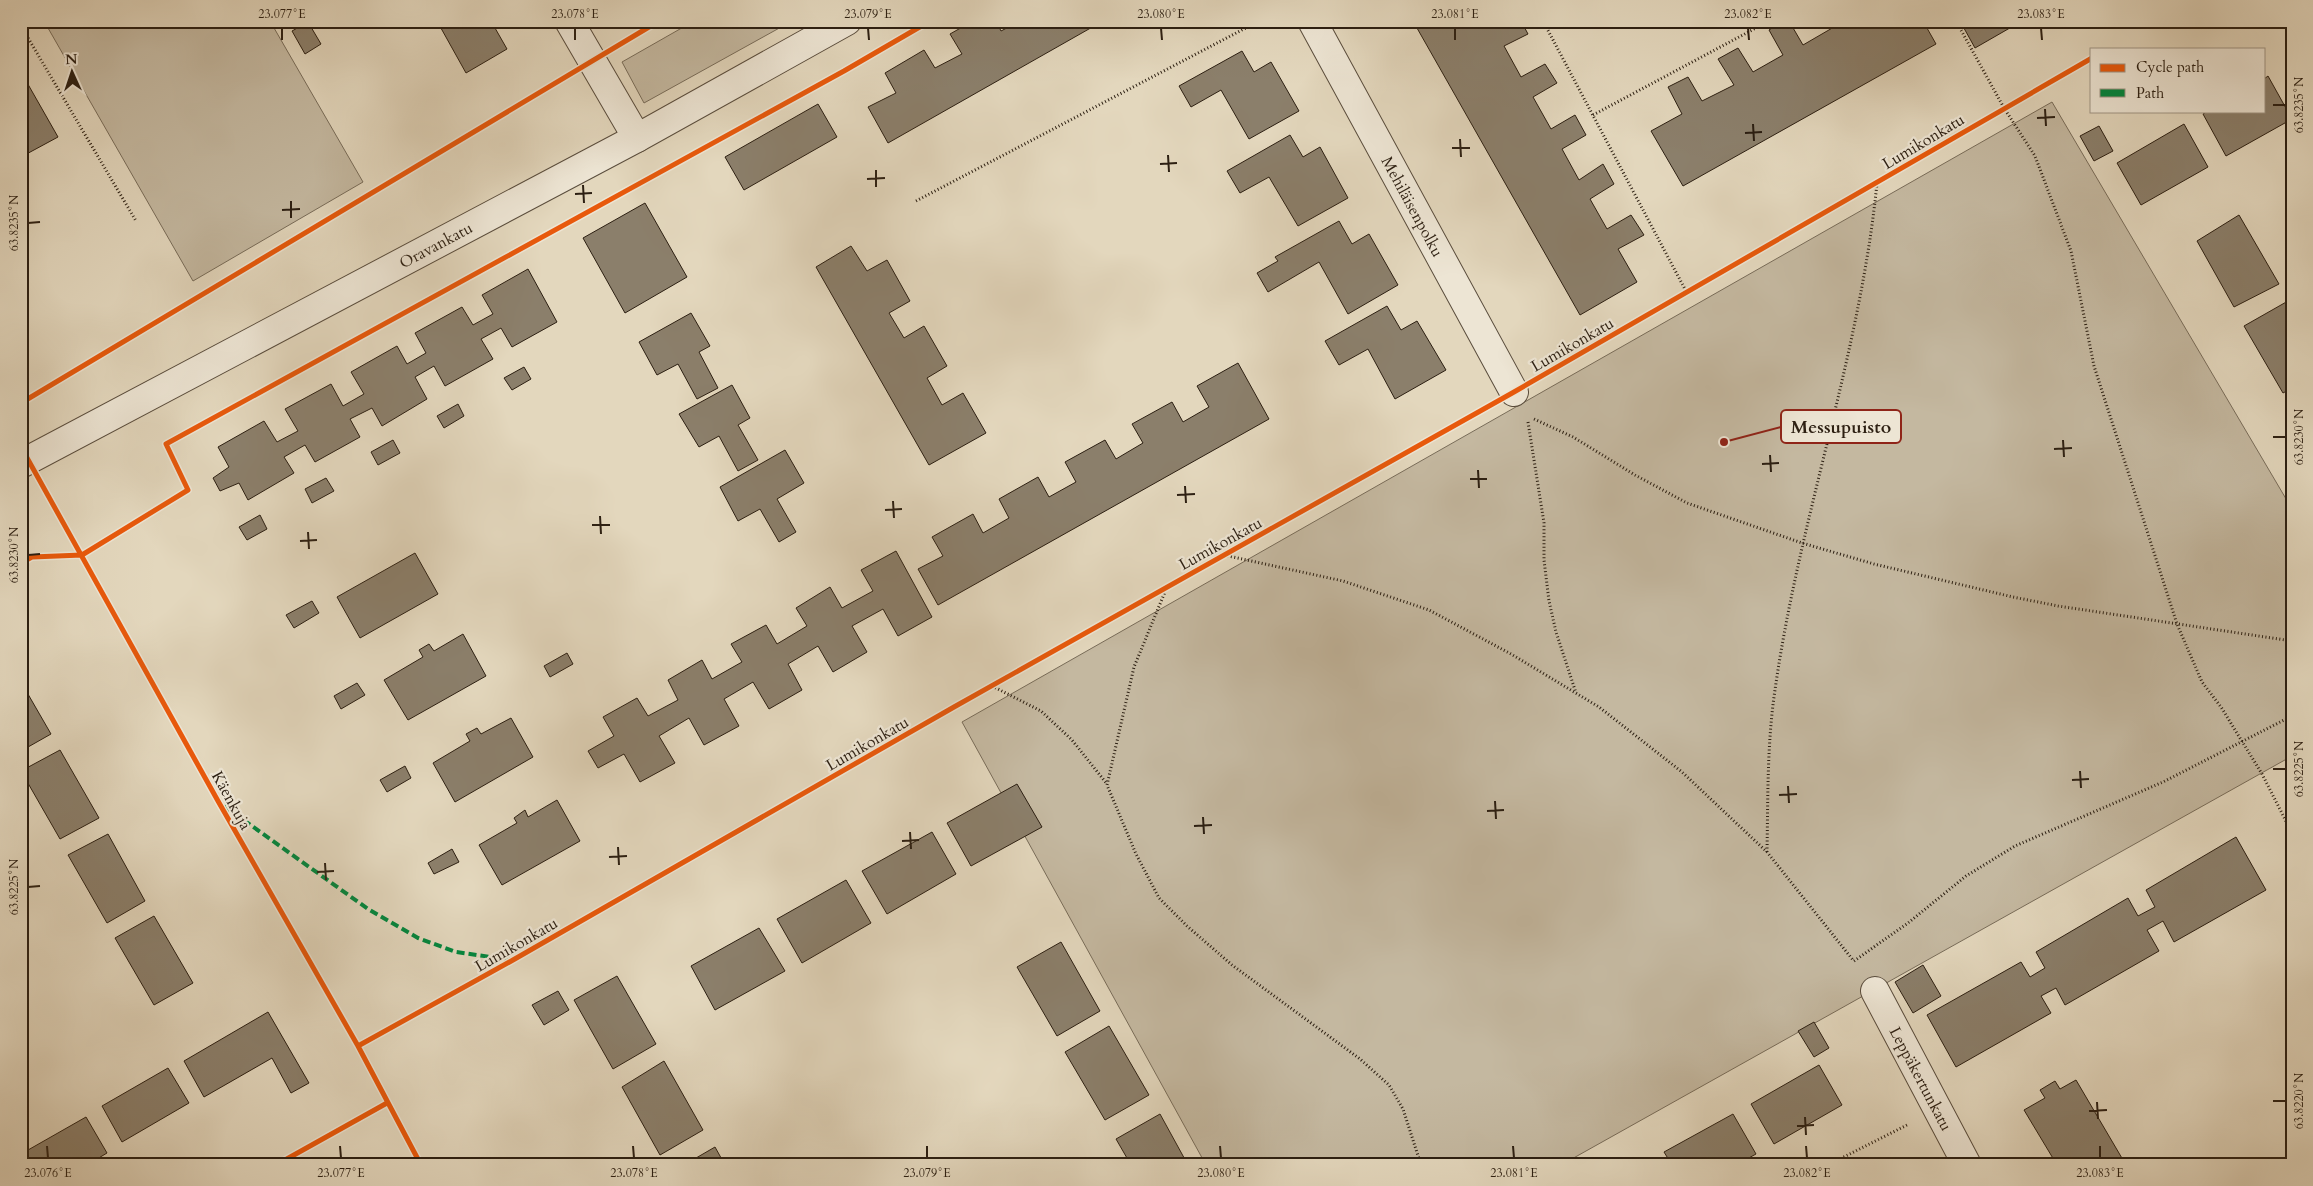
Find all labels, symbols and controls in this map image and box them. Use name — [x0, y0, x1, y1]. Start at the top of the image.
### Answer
text: 23.077°E — [258, 6, 306, 22]
text: 23.078°E — [551, 6, 599, 22]
text: 23.079°E — [844, 6, 892, 22]
text: 23.080°E — [1137, 6, 1185, 22]
text: 23.081°E — [1431, 6, 1479, 22]
text: 23.082°E — [1724, 6, 1772, 22]
text: 23.083°E — [2017, 6, 2065, 22]
north arrow — [48, 48, 98, 98]
legend — [2090, 48, 2266, 112]
text: N — [65, 50, 78, 69]
text: Cycle path — [2136, 57, 2205, 77]
text: 63.8235°N — [2291, 76, 2307, 133]
text: Path — [2136, 83, 2165, 103]
street label: Lumikonkatu — [1878, 109, 1969, 175]
street label: Mehiläisenpolku — [1376, 153, 1448, 261]
text: 63.8235°N — [6, 194, 22, 251]
street label: Oravankatu — [395, 217, 477, 274]
street label: Lumikonkatu — [1527, 312, 1618, 377]
text: 63.8230°N — [2291, 408, 2307, 465]
callout: Messupuisto — [1781, 410, 1901, 443]
text: Messupuisto — [1791, 415, 1891, 440]
street label: Lumikonkatu — [1175, 512, 1266, 576]
text: 63.8230°N — [6, 526, 22, 583]
street label: Lumikonkatu — [822, 711, 913, 776]
text: 63.8225°N — [2291, 740, 2307, 797]
street label: Käenkuja — [206, 767, 256, 834]
text: 63.8225°N — [6, 858, 22, 915]
street label: Lumikonkatu — [471, 912, 562, 977]
street label: Leppäkertunkatu — [1884, 1023, 1957, 1135]
text: 63.8220°N — [2291, 1072, 2307, 1129]
text: 23.076°E — [24, 1165, 72, 1181]
text: 23.077°E — [317, 1165, 365, 1181]
text: 23.078°E — [610, 1165, 658, 1181]
text: 23.079°E — [903, 1165, 951, 1181]
text: 23.080°E — [1197, 1165, 1245, 1181]
text: 23.081°E — [1490, 1165, 1538, 1181]
text: 23.082°E — [1783, 1165, 1831, 1181]
text: 23.083°E — [2076, 1165, 2124, 1181]

